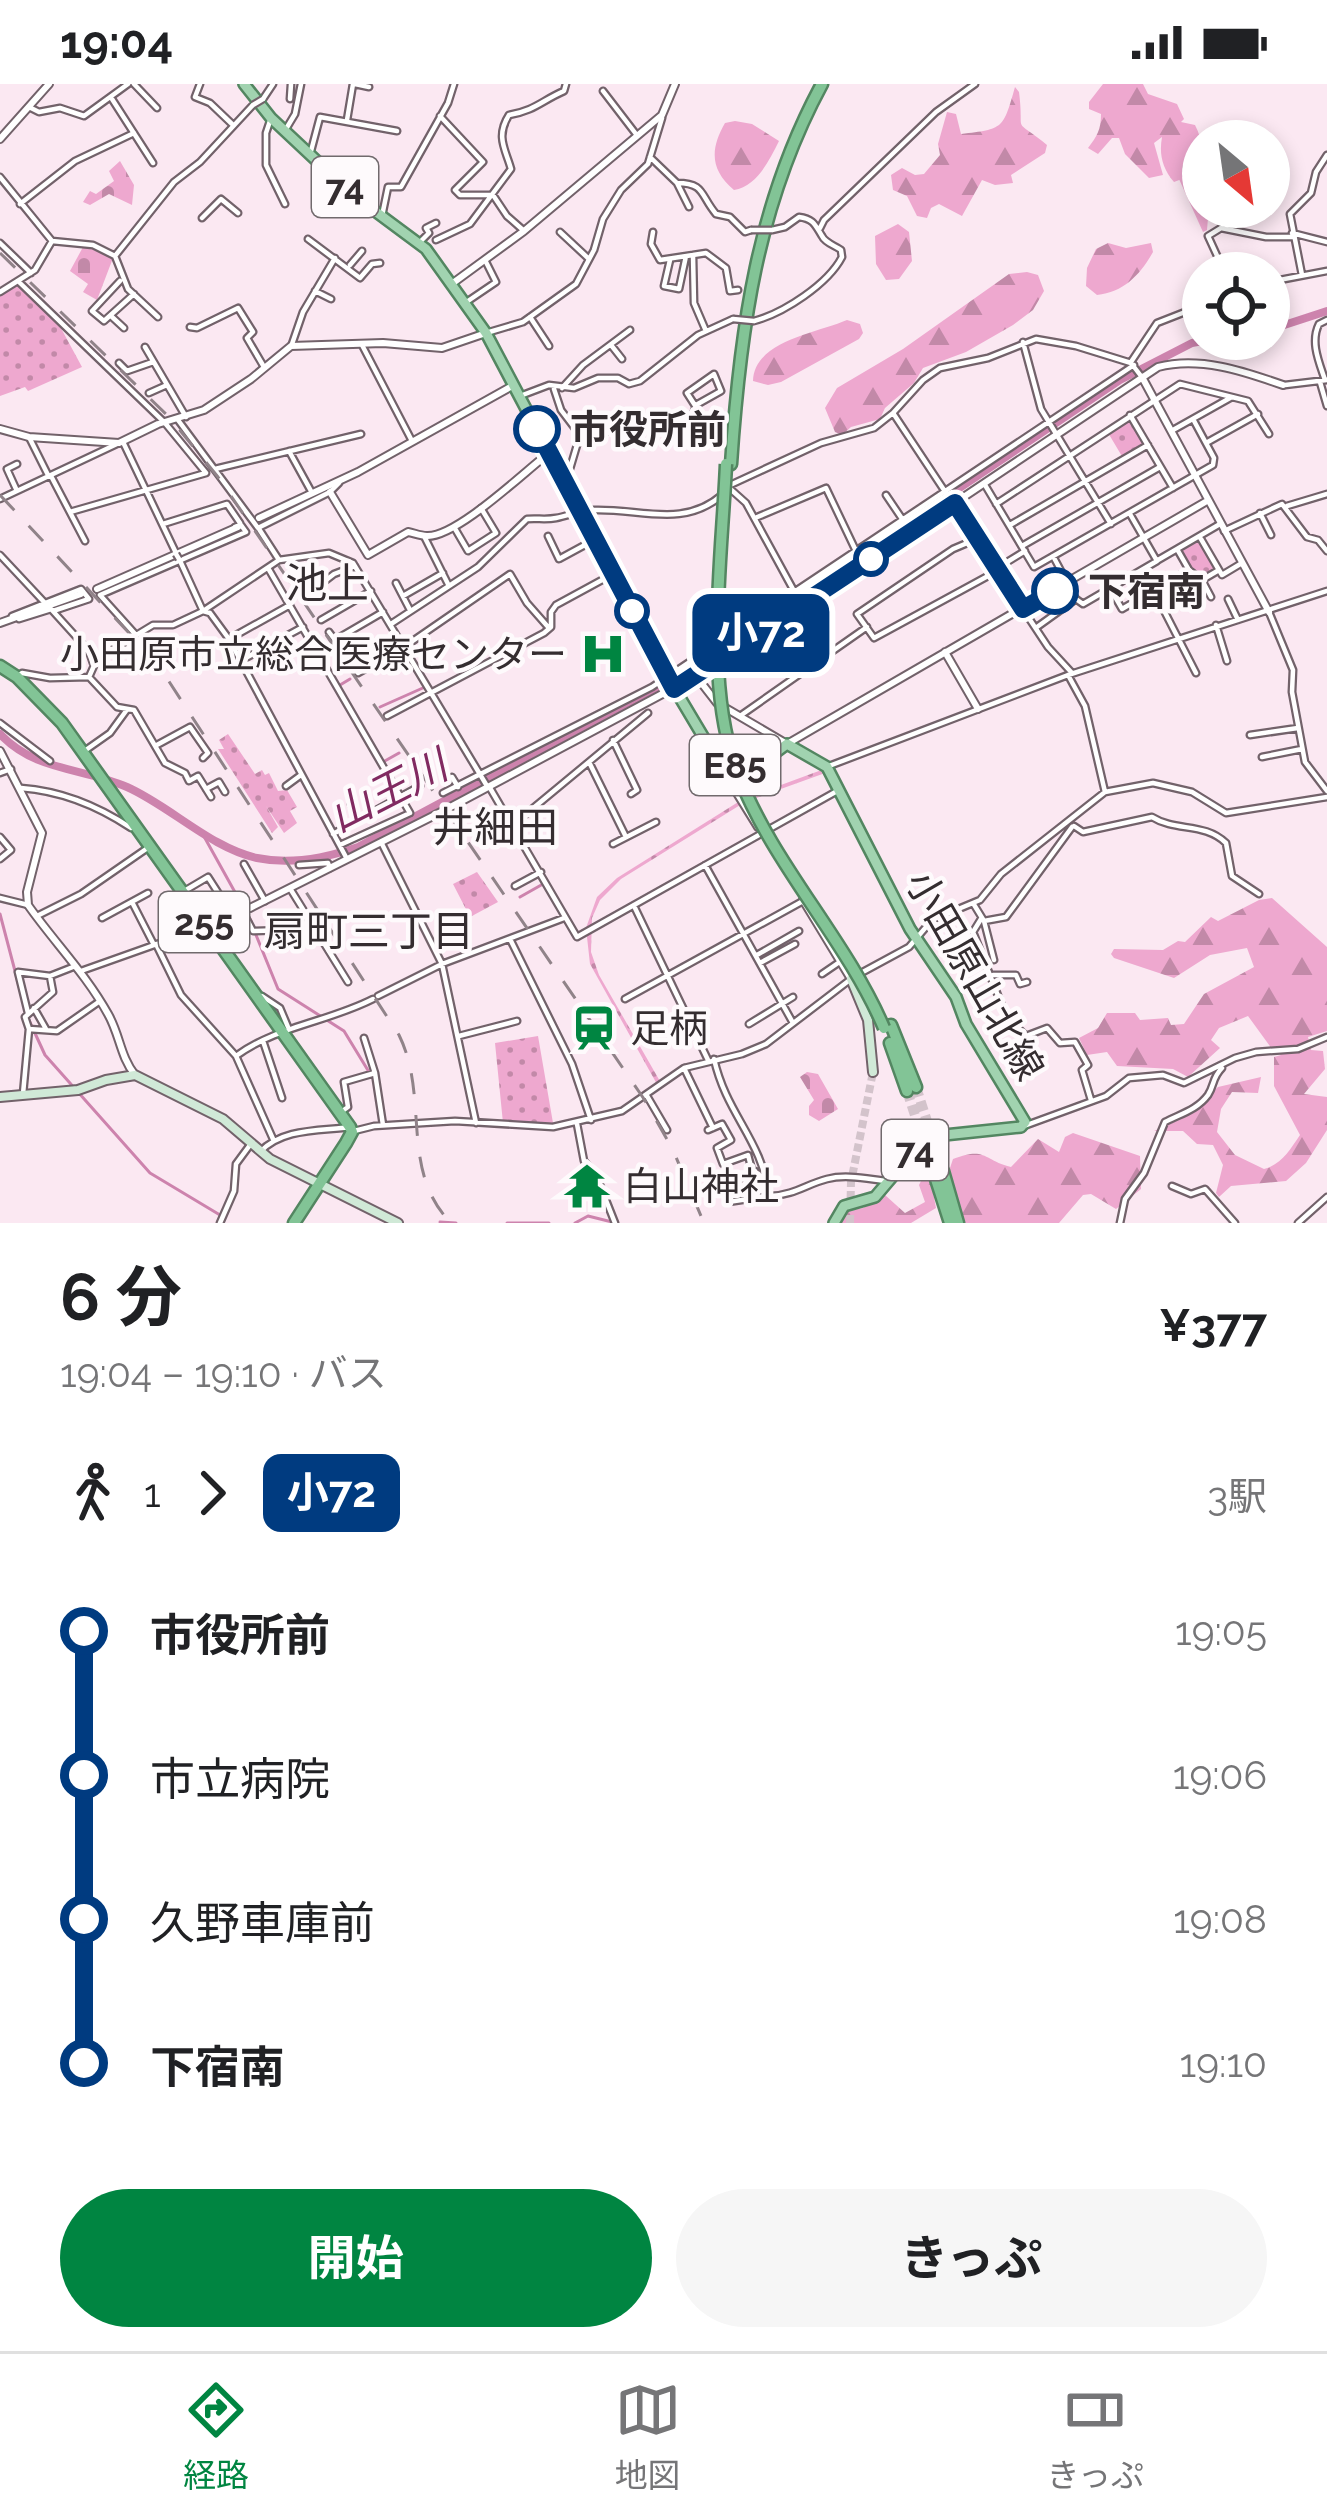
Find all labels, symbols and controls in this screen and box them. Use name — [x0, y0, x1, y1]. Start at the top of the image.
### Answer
text: 19:04 — [60, 16, 173, 69]
north arrow — [1182, 120, 1290, 228]
map controls — [1182, 120, 1290, 360]
road number: 74 — [312, 157, 378, 217]
button: locate — [1182, 252, 1290, 360]
place label: 市役所前 — [570, 406, 726, 452]
marker: 市役所前 — [515, 407, 559, 451]
unlabelled marker — [855, 543, 887, 575]
district label: 池上 — [285, 559, 369, 608]
place label: 下宿南 — [1088, 568, 1205, 614]
marker: 下宿南 — [1033, 569, 1077, 613]
line badge: 小72 — [692, 594, 830, 672]
unlabelled marker — [616, 595, 648, 627]
text: 小72 — [716, 608, 806, 657]
hospital icon: 小田原市立総合医療センター — [578, 629, 628, 679]
place label: 小田原市立総合医療センター — [60, 631, 567, 677]
road number: E85 — [690, 735, 780, 795]
water label: 山王川 — [321, 739, 459, 841]
district label: 井細田 — [432, 803, 558, 852]
street label: 小田原山北線 — [897, 862, 1053, 1088]
road number: 255 — [159, 892, 249, 952]
district label: 扇町三丁目 — [264, 907, 474, 956]
station icon: 足柄 — [569, 1003, 619, 1053]
place label: 足柄 — [630, 1005, 708, 1051]
road number: 74 — [882, 1120, 948, 1180]
temple icon: 白山神社 — [562, 1161, 612, 1211]
place label: 白山神社 — [623, 1163, 779, 1209]
text: 6 分 — [60, 1258, 182, 1335]
text: ¥377 — [1159, 1299, 1267, 1352]
text: 19:04 – 19:10 · バス — [60, 1350, 387, 1396]
icon: walk — [60, 1460, 126, 1526]
icon: forward — [179, 1460, 245, 1526]
text: 小72 — [287, 1468, 376, 1517]
text: 1 — [144, 1470, 161, 1516]
text: 3駅 — [1207, 1473, 1267, 1519]
text: 19:05 — [1175, 1608, 1267, 1654]
text: 市役所前 — [150, 1609, 330, 1662]
text: 19:06 — [1173, 1752, 1267, 1798]
text: 市立病院 — [150, 1753, 330, 1806]
text: 19:08 — [1173, 1896, 1267, 1942]
text: 久野車庫前 — [150, 1897, 375, 1950]
text: 19:10 — [1180, 2040, 1267, 2086]
text: 下宿南 — [150, 2041, 285, 2094]
button: 開始 — [60, 2189, 652, 2327]
button: きっぷ — [676, 2189, 1267, 2327]
tab: 経路 — [183, 2377, 249, 2497]
tab: 地図 — [615, 2377, 681, 2497]
tab: きっぷ — [1046, 2377, 1144, 2497]

